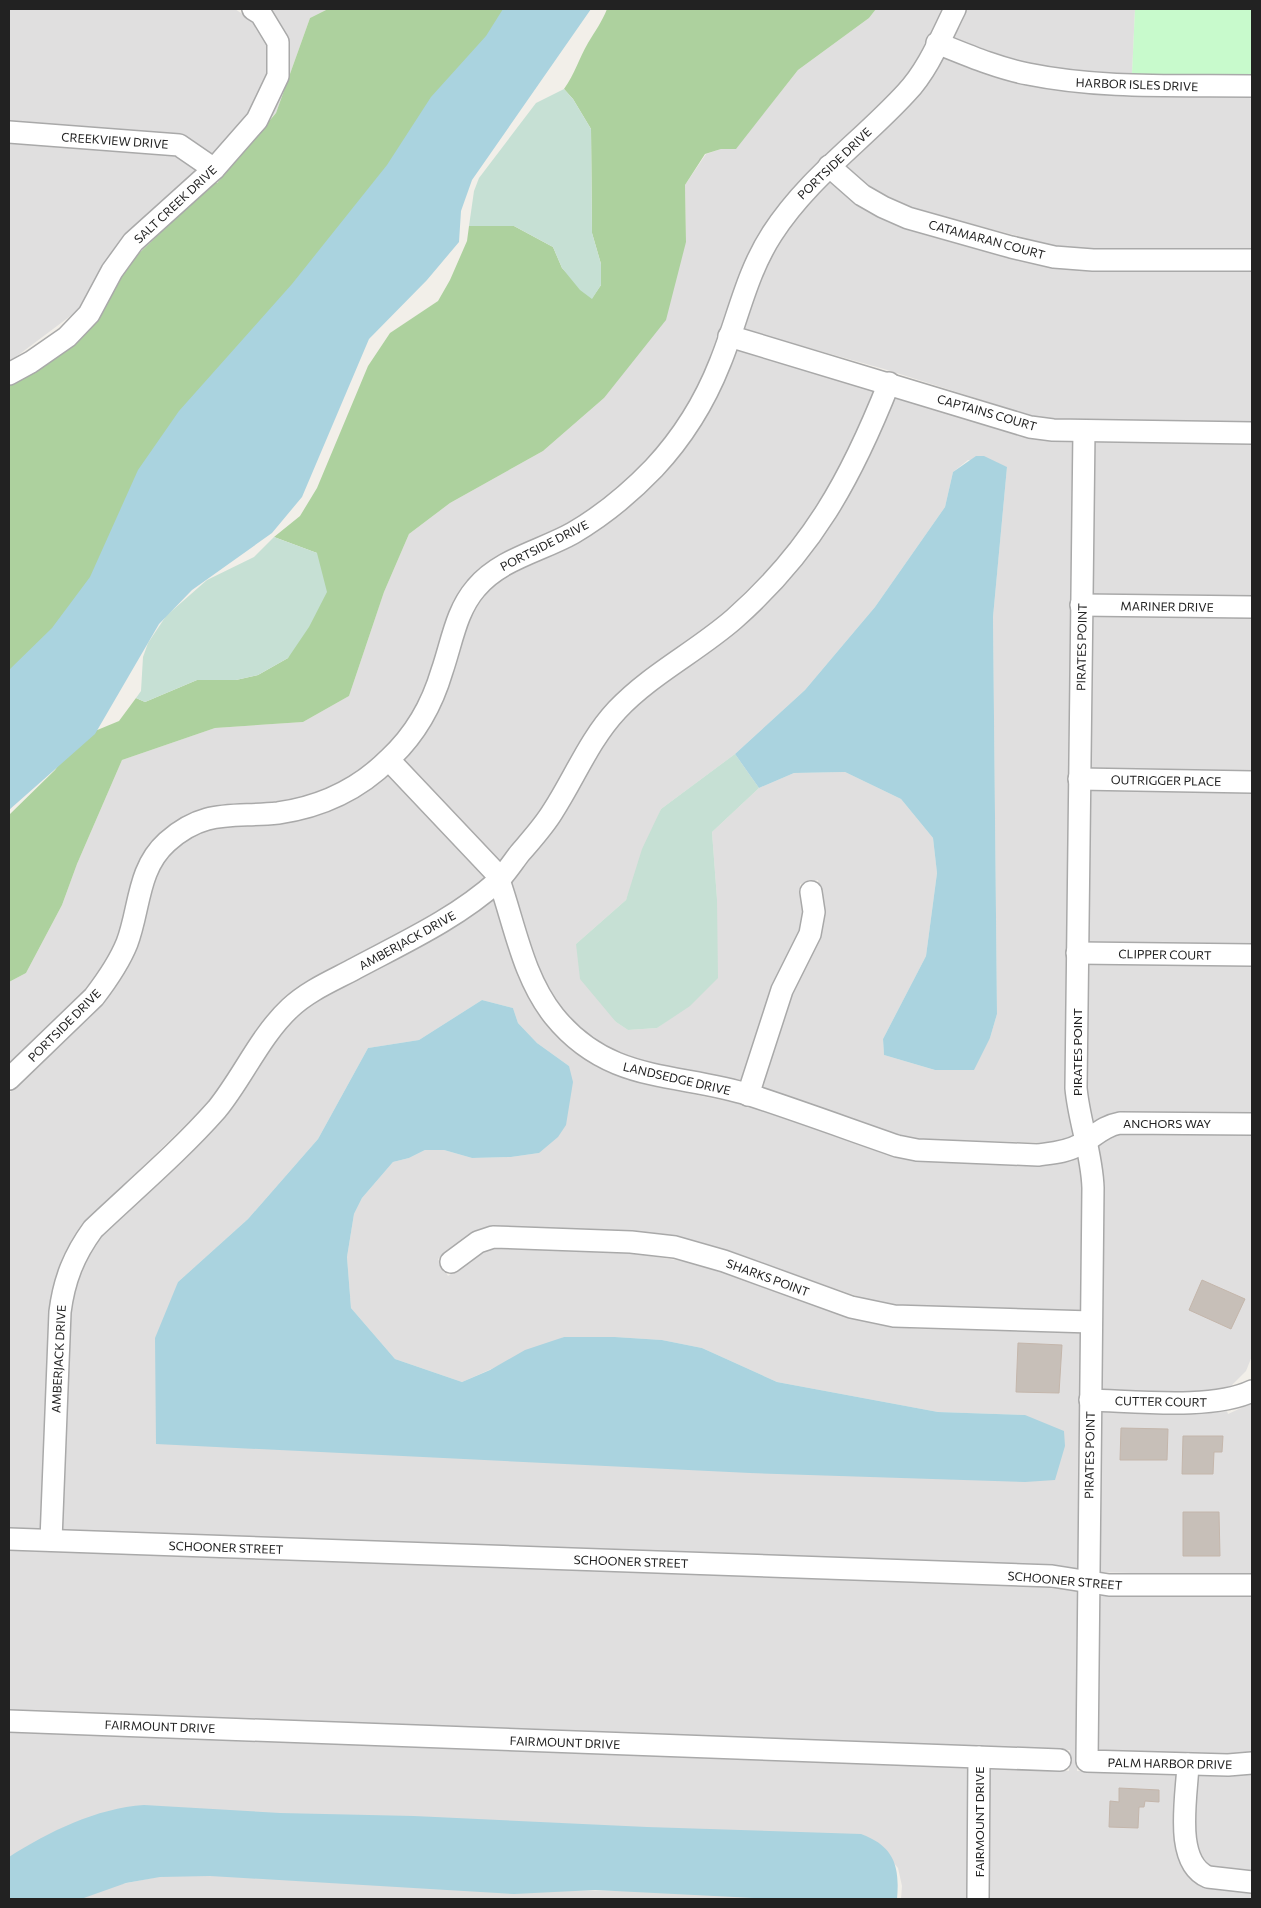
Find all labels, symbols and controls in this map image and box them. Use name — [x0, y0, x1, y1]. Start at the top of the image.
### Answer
street label: HARBOR ISLES DRIVE — [1076, 75, 1198, 93]
street label: PORTSIDE DRIVE — [794, 124, 874, 202]
street label: CREEKVIEW DRIVE — [61, 129, 169, 151]
street label: SALT CREEK DRIVE — [131, 162, 219, 246]
street label: CATAMARAN COURT — [927, 217, 1047, 261]
street label: CAPTAINS COURT — [936, 391, 1039, 433]
street label: PORTSIDE DRIVE — [498, 517, 590, 573]
street label: MARINER DRIVE — [1120, 598, 1214, 614]
street label: PIRATES POINT — [1073, 603, 1089, 691]
street label: OUTRIGGER PLACE — [1111, 772, 1221, 788]
street label: AMBERJACK DRIVE — [356, 908, 458, 973]
street label: CLIPPER COURT — [1118, 946, 1212, 962]
street label: PORTSIDE DRIVE — [25, 986, 103, 1064]
street label: PIRATES POINT — [1070, 1008, 1084, 1096]
street label: LANDSEDGE DRIVE — [622, 1059, 732, 1097]
street label: ANCHORS WAY — [1123, 1116, 1211, 1130]
street label: SHARKS POINT — [725, 1256, 812, 1299]
street label: AMBERJACK DRIVE — [48, 1305, 69, 1413]
street label: CUTTER COURT — [1115, 1393, 1207, 1409]
street label: PIRATES POINT — [1081, 1411, 1097, 1499]
street label: SCHOONER STREET — [168, 1538, 284, 1556]
street label: SCHOONER STREET — [573, 1552, 689, 1570]
street label: SCHOONER STREET — [1007, 1568, 1123, 1592]
street label: FAIRMOUNT DRIVE — [105, 1717, 215, 1735]
street label: FAIRMOUNT DRIVE — [510, 1733, 620, 1751]
street label: PALM HARBOR DRIVE — [1108, 1755, 1232, 1771]
street label: FAIRMOUNT DRIVE — [972, 1767, 986, 1877]

